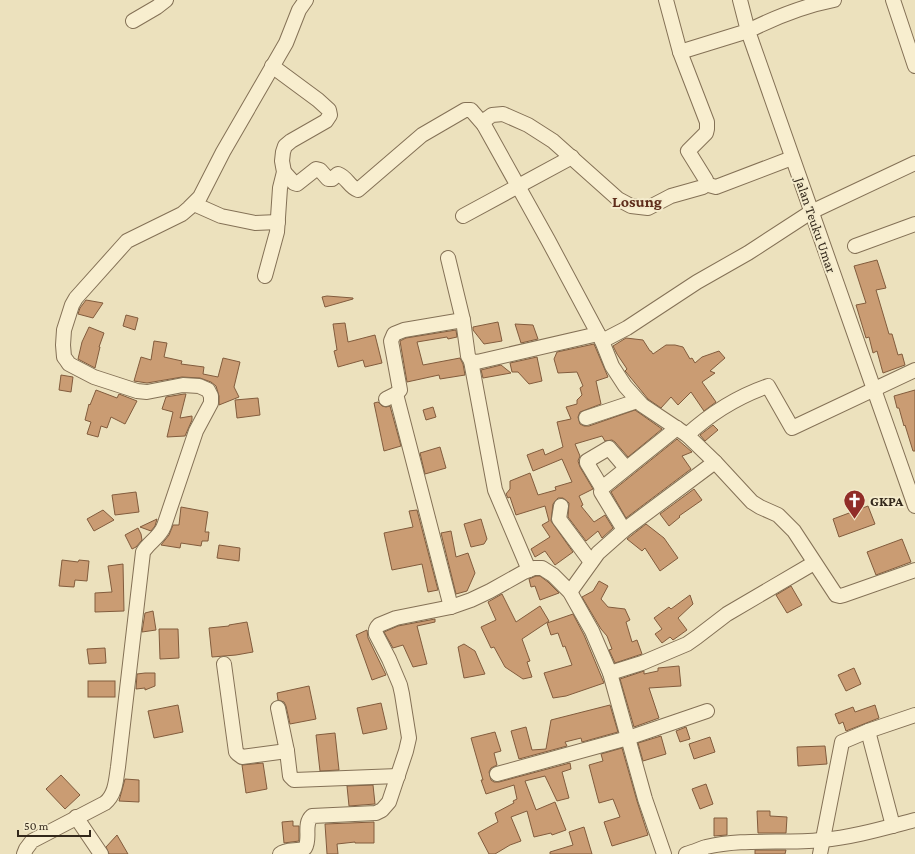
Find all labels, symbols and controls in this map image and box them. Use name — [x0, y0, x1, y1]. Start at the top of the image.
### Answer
street label: Jalan Teuku Umar — [792, 173, 840, 275]
district label: Losung — [612, 193, 662, 210]
church icon: GKPA — [841, 488, 867, 521]
place label: GKPA — [870, 493, 904, 509]
scale bar — [18, 812, 90, 838]
text: 50 m — [24, 819, 49, 833]

